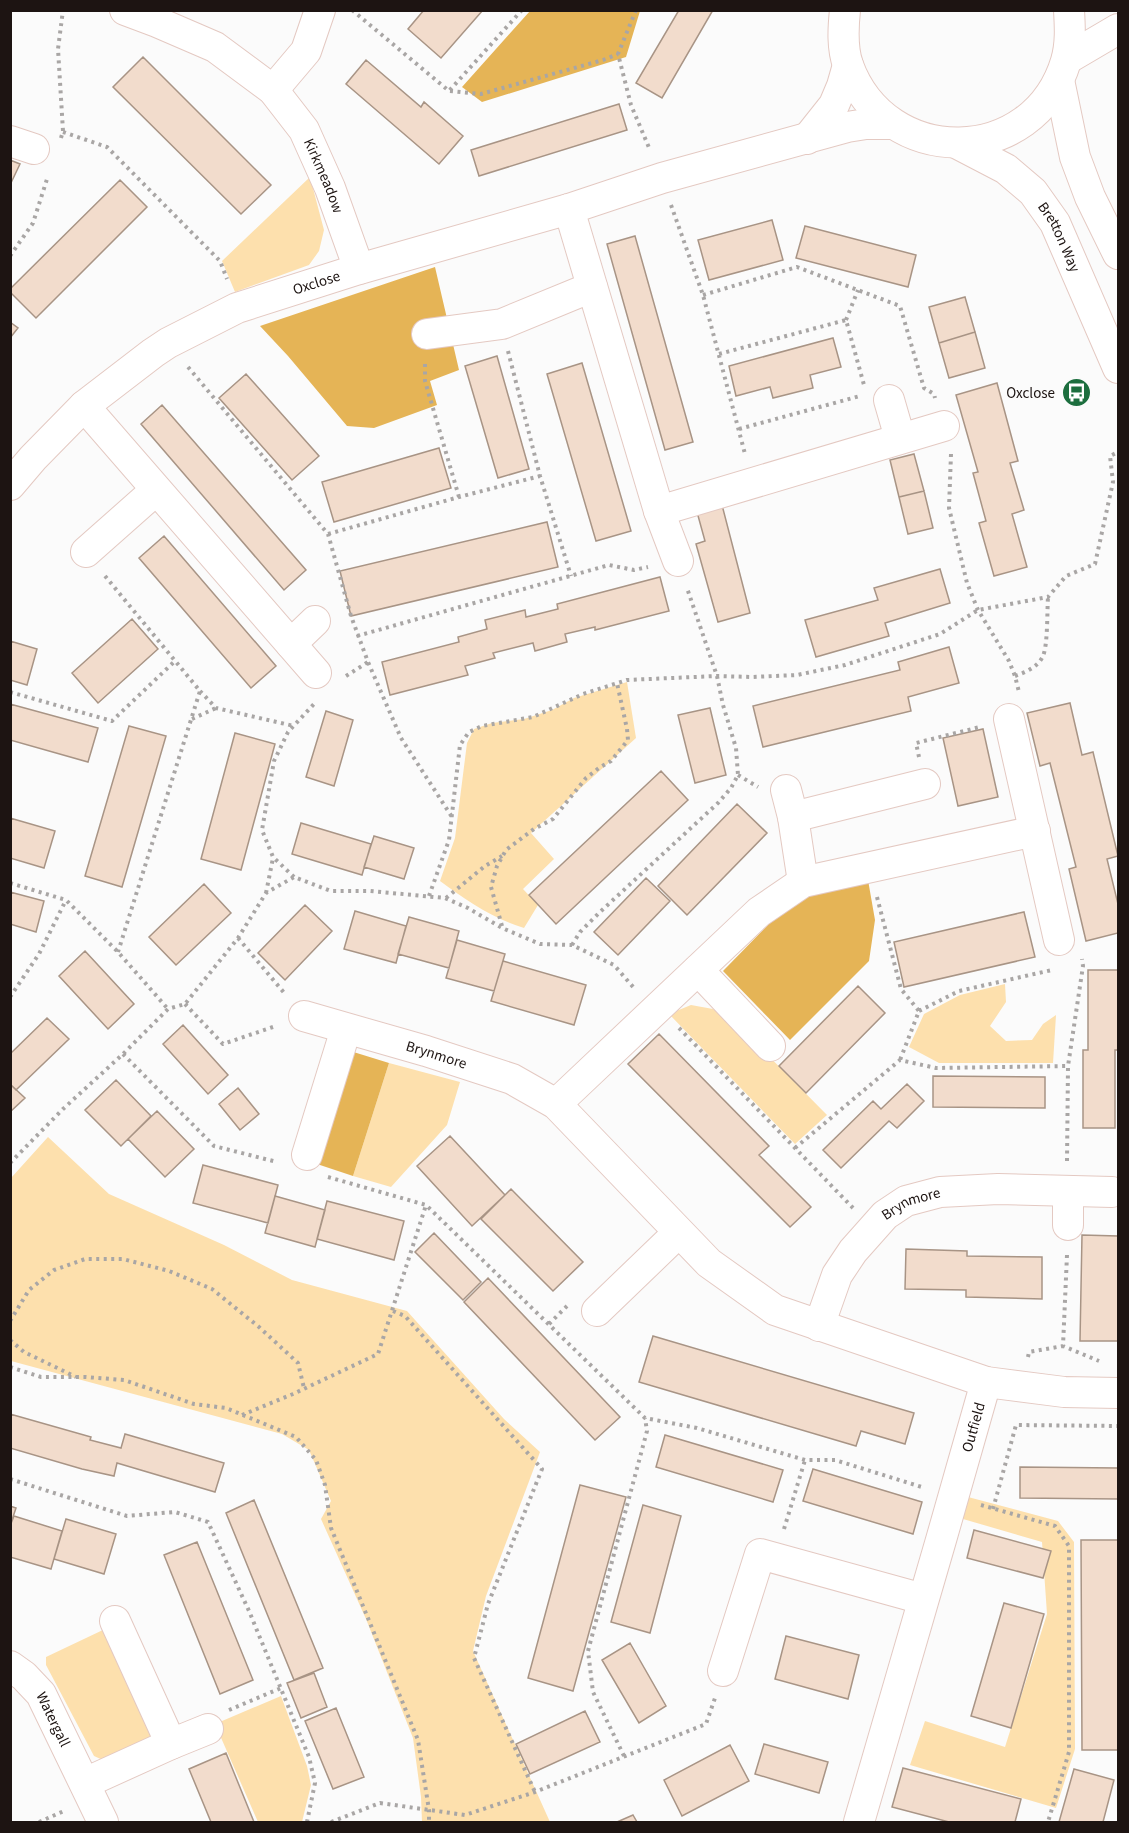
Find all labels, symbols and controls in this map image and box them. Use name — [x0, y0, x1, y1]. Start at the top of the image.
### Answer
street label: Kirkmeadow — [298, 135, 348, 216]
street label: Bretton Way — [1032, 198, 1085, 276]
street label: Oxclose — [290, 266, 343, 301]
bus stop icon: Oxclose — [1060, 377, 1092, 409]
place label: Oxclose — [1006, 383, 1055, 404]
street label: Brynmore — [403, 1036, 469, 1075]
street label: Brynmore — [877, 1182, 943, 1226]
street label: Outfield — [957, 1400, 991, 1455]
street label: Watergall — [30, 1688, 75, 1751]

